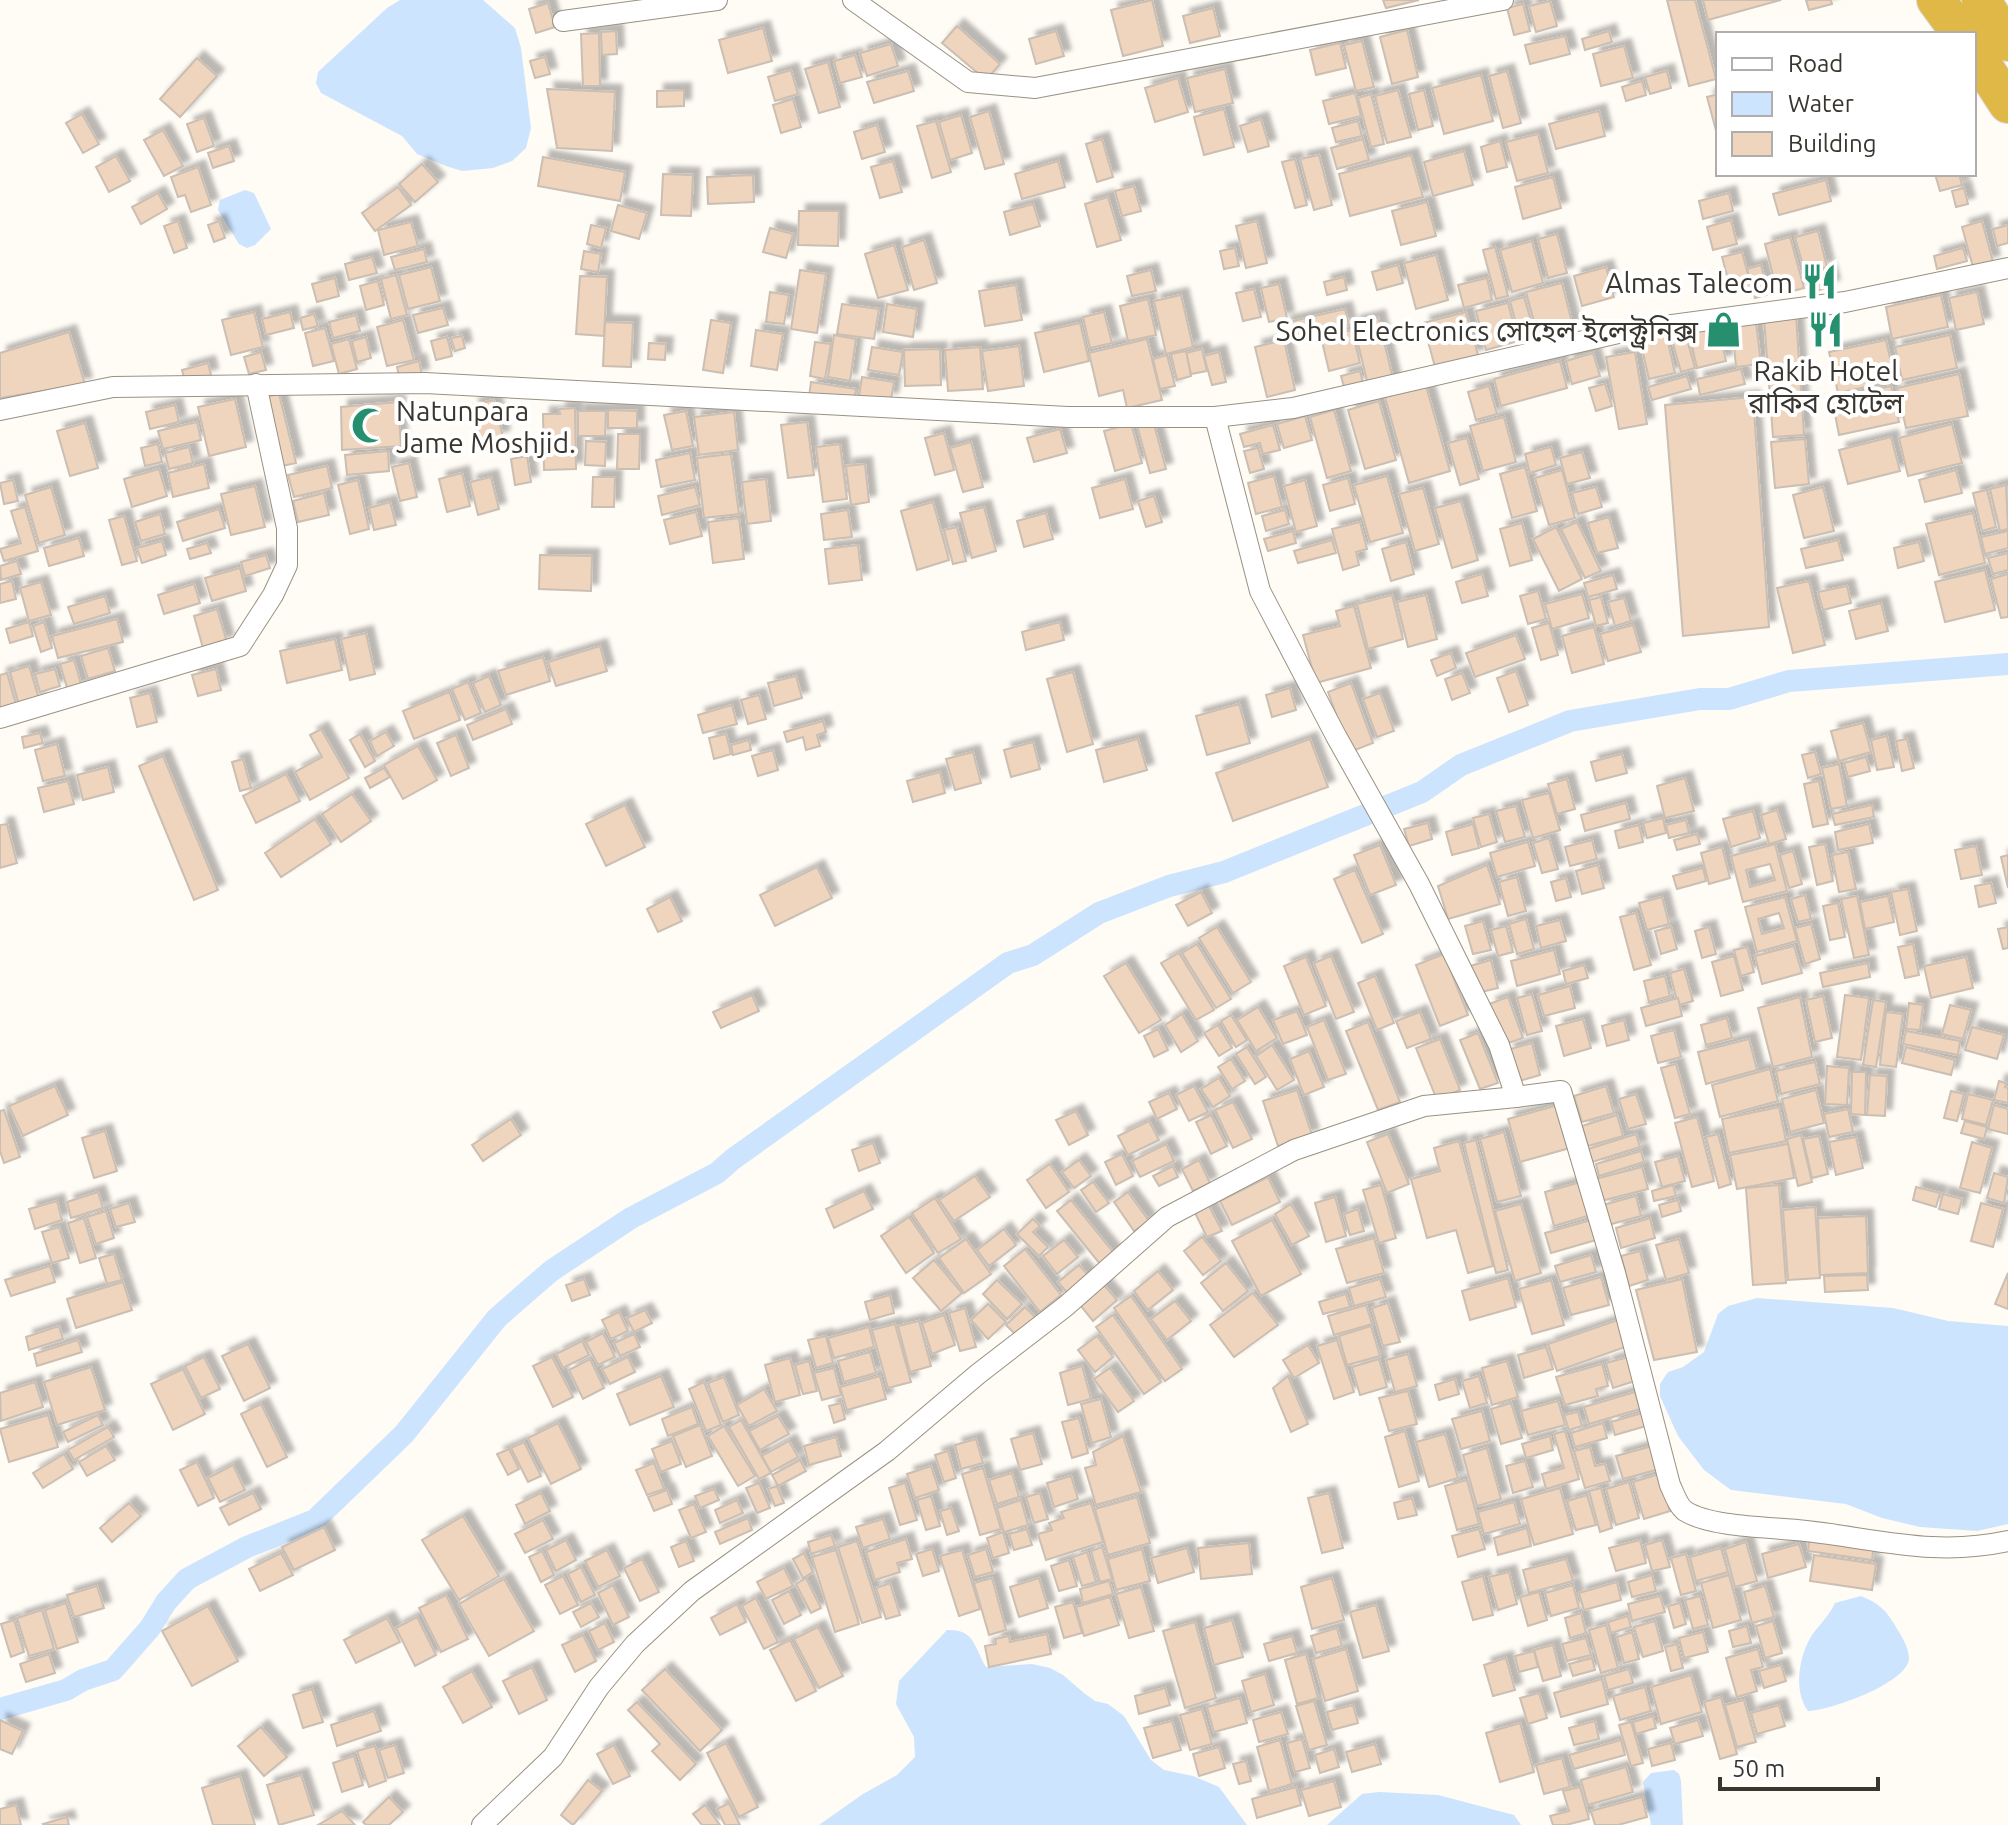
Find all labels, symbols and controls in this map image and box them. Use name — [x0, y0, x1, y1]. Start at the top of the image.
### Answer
legend — [1716, 32, 1976, 176]
text: Road — [1788, 50, 1843, 77]
text: Water — [1788, 90, 1854, 117]
text: Building — [1788, 130, 1876, 157]
restaurant icon: Almas Talecom — [1800, 263, 1838, 301]
place label: Almas Talecom — [1605, 267, 1793, 298]
shop icon: Sohel Electronics সোহেল ইলেক্ট্রনিক্স — [1705, 311, 1743, 349]
restaurant icon: Rakib Hotel রাকিব হোটেল — [1807, 311, 1845, 349]
place label: Sohel Electronics সোহেল ইলেক্ট্রনিক্স — [1276, 315, 1699, 350]
place label: Rakib Hotel রাকিব হোটেল — [1747, 355, 1904, 418]
place label: Natunpara Jame Moshjid. — [396, 395, 576, 458]
mosque icon: Natunpara Jame Moshjid. — [351, 407, 389, 445]
scale bar — [1720, 1741, 1878, 1791]
text: 50 m — [1732, 1755, 1785, 1782]

